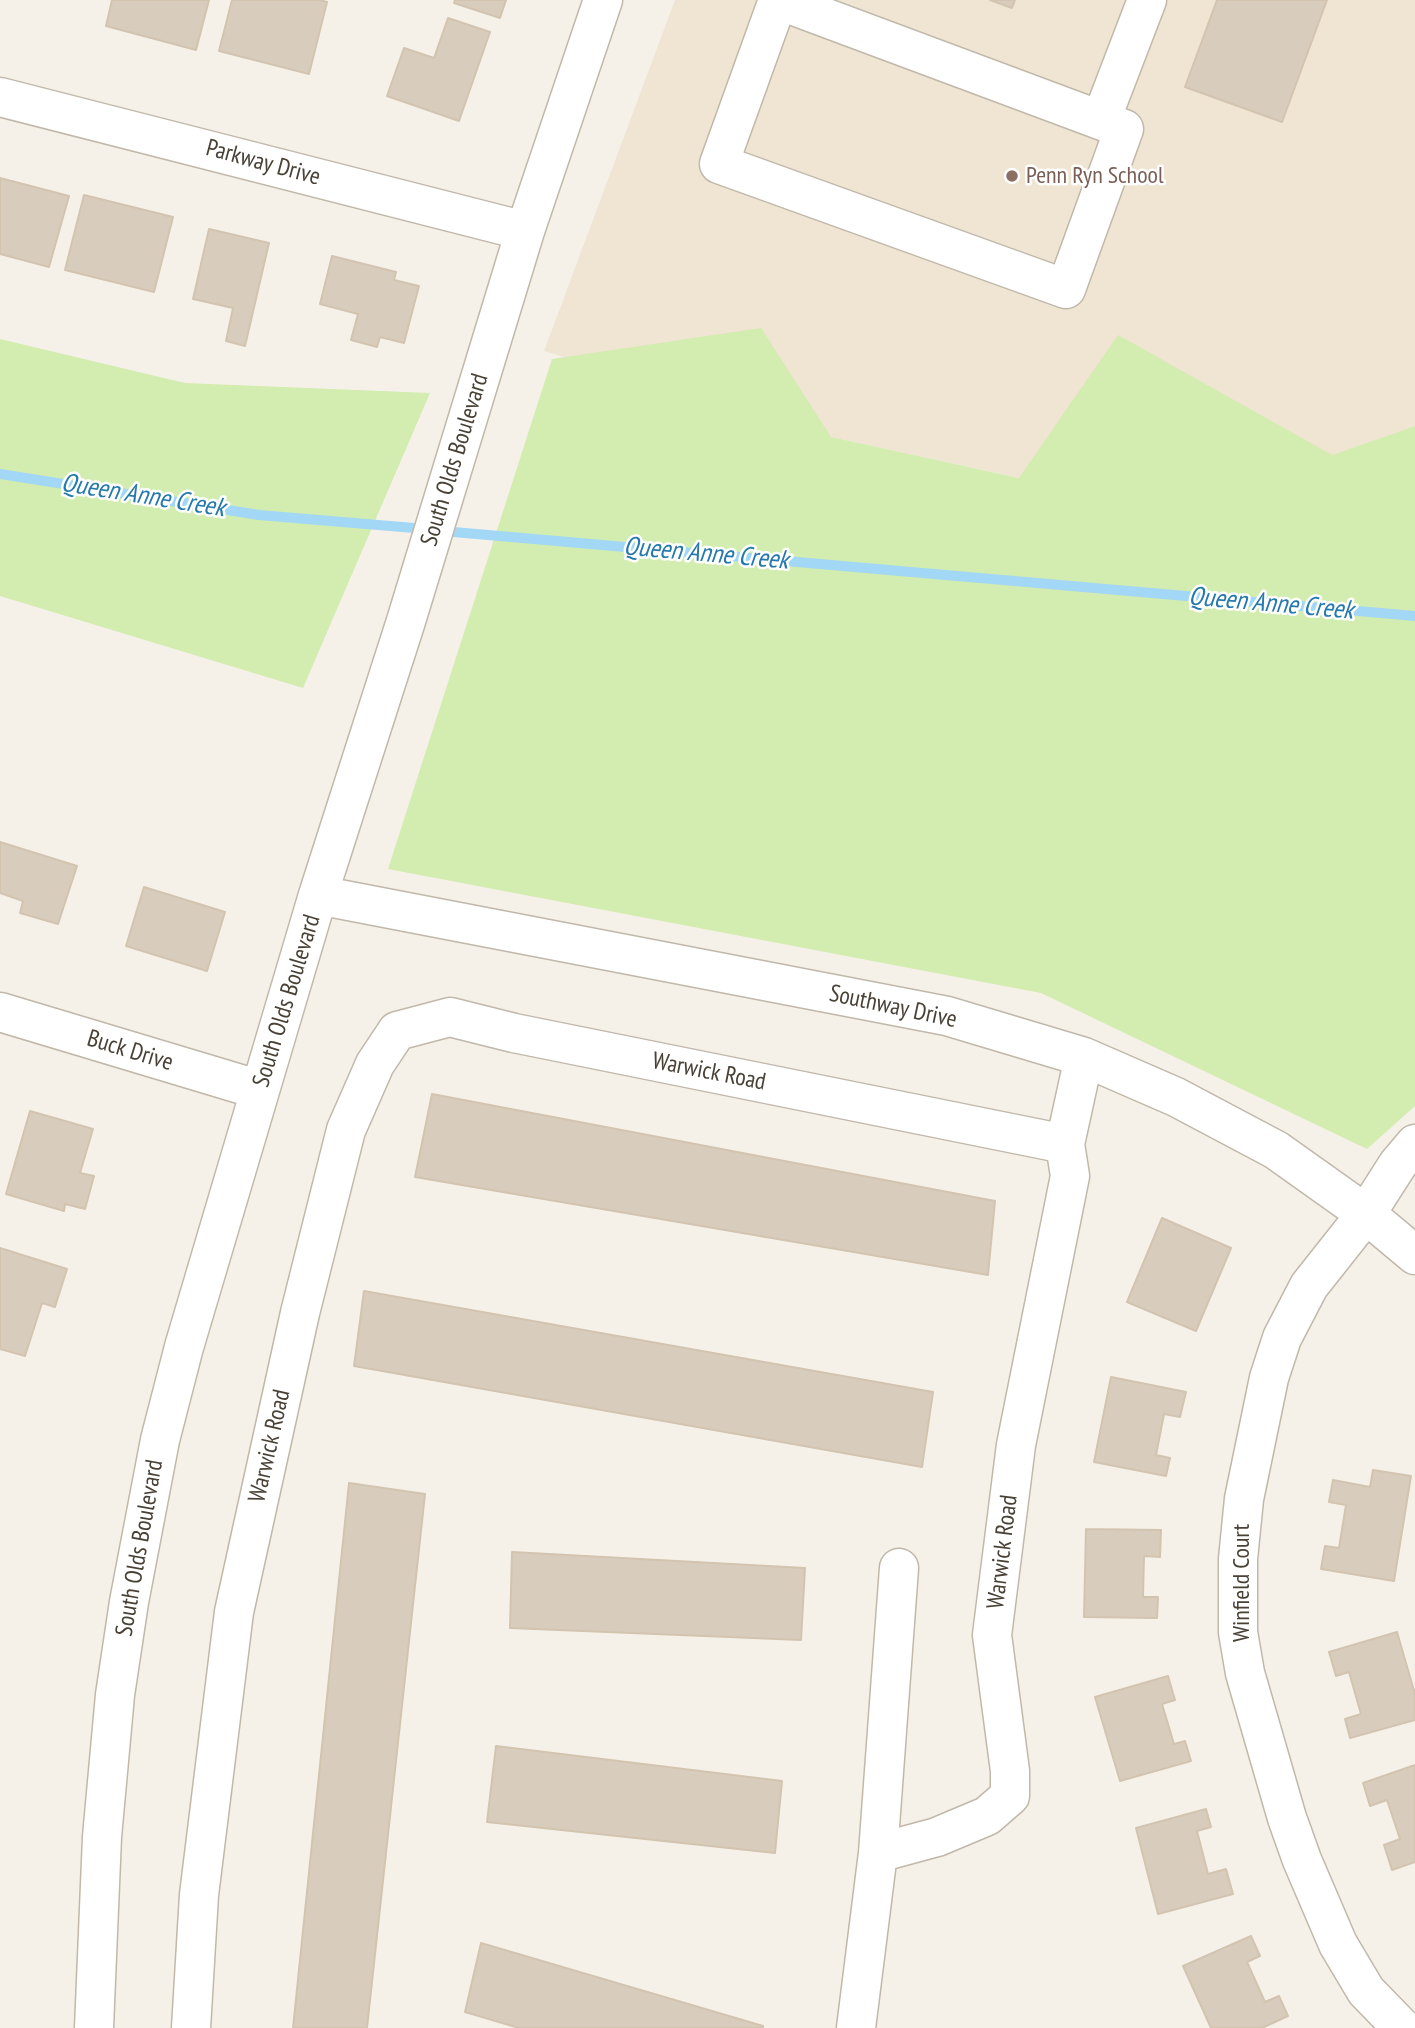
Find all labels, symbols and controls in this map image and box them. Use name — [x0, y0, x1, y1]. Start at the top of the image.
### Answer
street label: Parkway Drive — [203, 134, 323, 192]
place label: Penn Ryn School — [1026, 162, 1163, 190]
marker: Penn Ryn School — [1004, 168, 1020, 184]
street label: South Olds Boulevard — [415, 370, 495, 550]
water label: Queen Anne Creek — [59, 468, 227, 524]
water label: Queen Anne Creek — [622, 531, 790, 577]
water label: Queen Anne Creek — [1187, 581, 1355, 627]
street label: South Olds Boulevard — [247, 911, 327, 1091]
street label: Southway Drive — [827, 979, 959, 1035]
street label: Buck Drive — [84, 1024, 176, 1078]
street label: Warwick Road — [650, 1047, 768, 1097]
street label: Warwick Road — [243, 1387, 297, 1505]
street label: South Olds Boulevard — [110, 1457, 170, 1639]
street label: Warwick Road — [982, 1493, 1024, 1611]
street label: Winfield Court — [1228, 1524, 1256, 1642]

